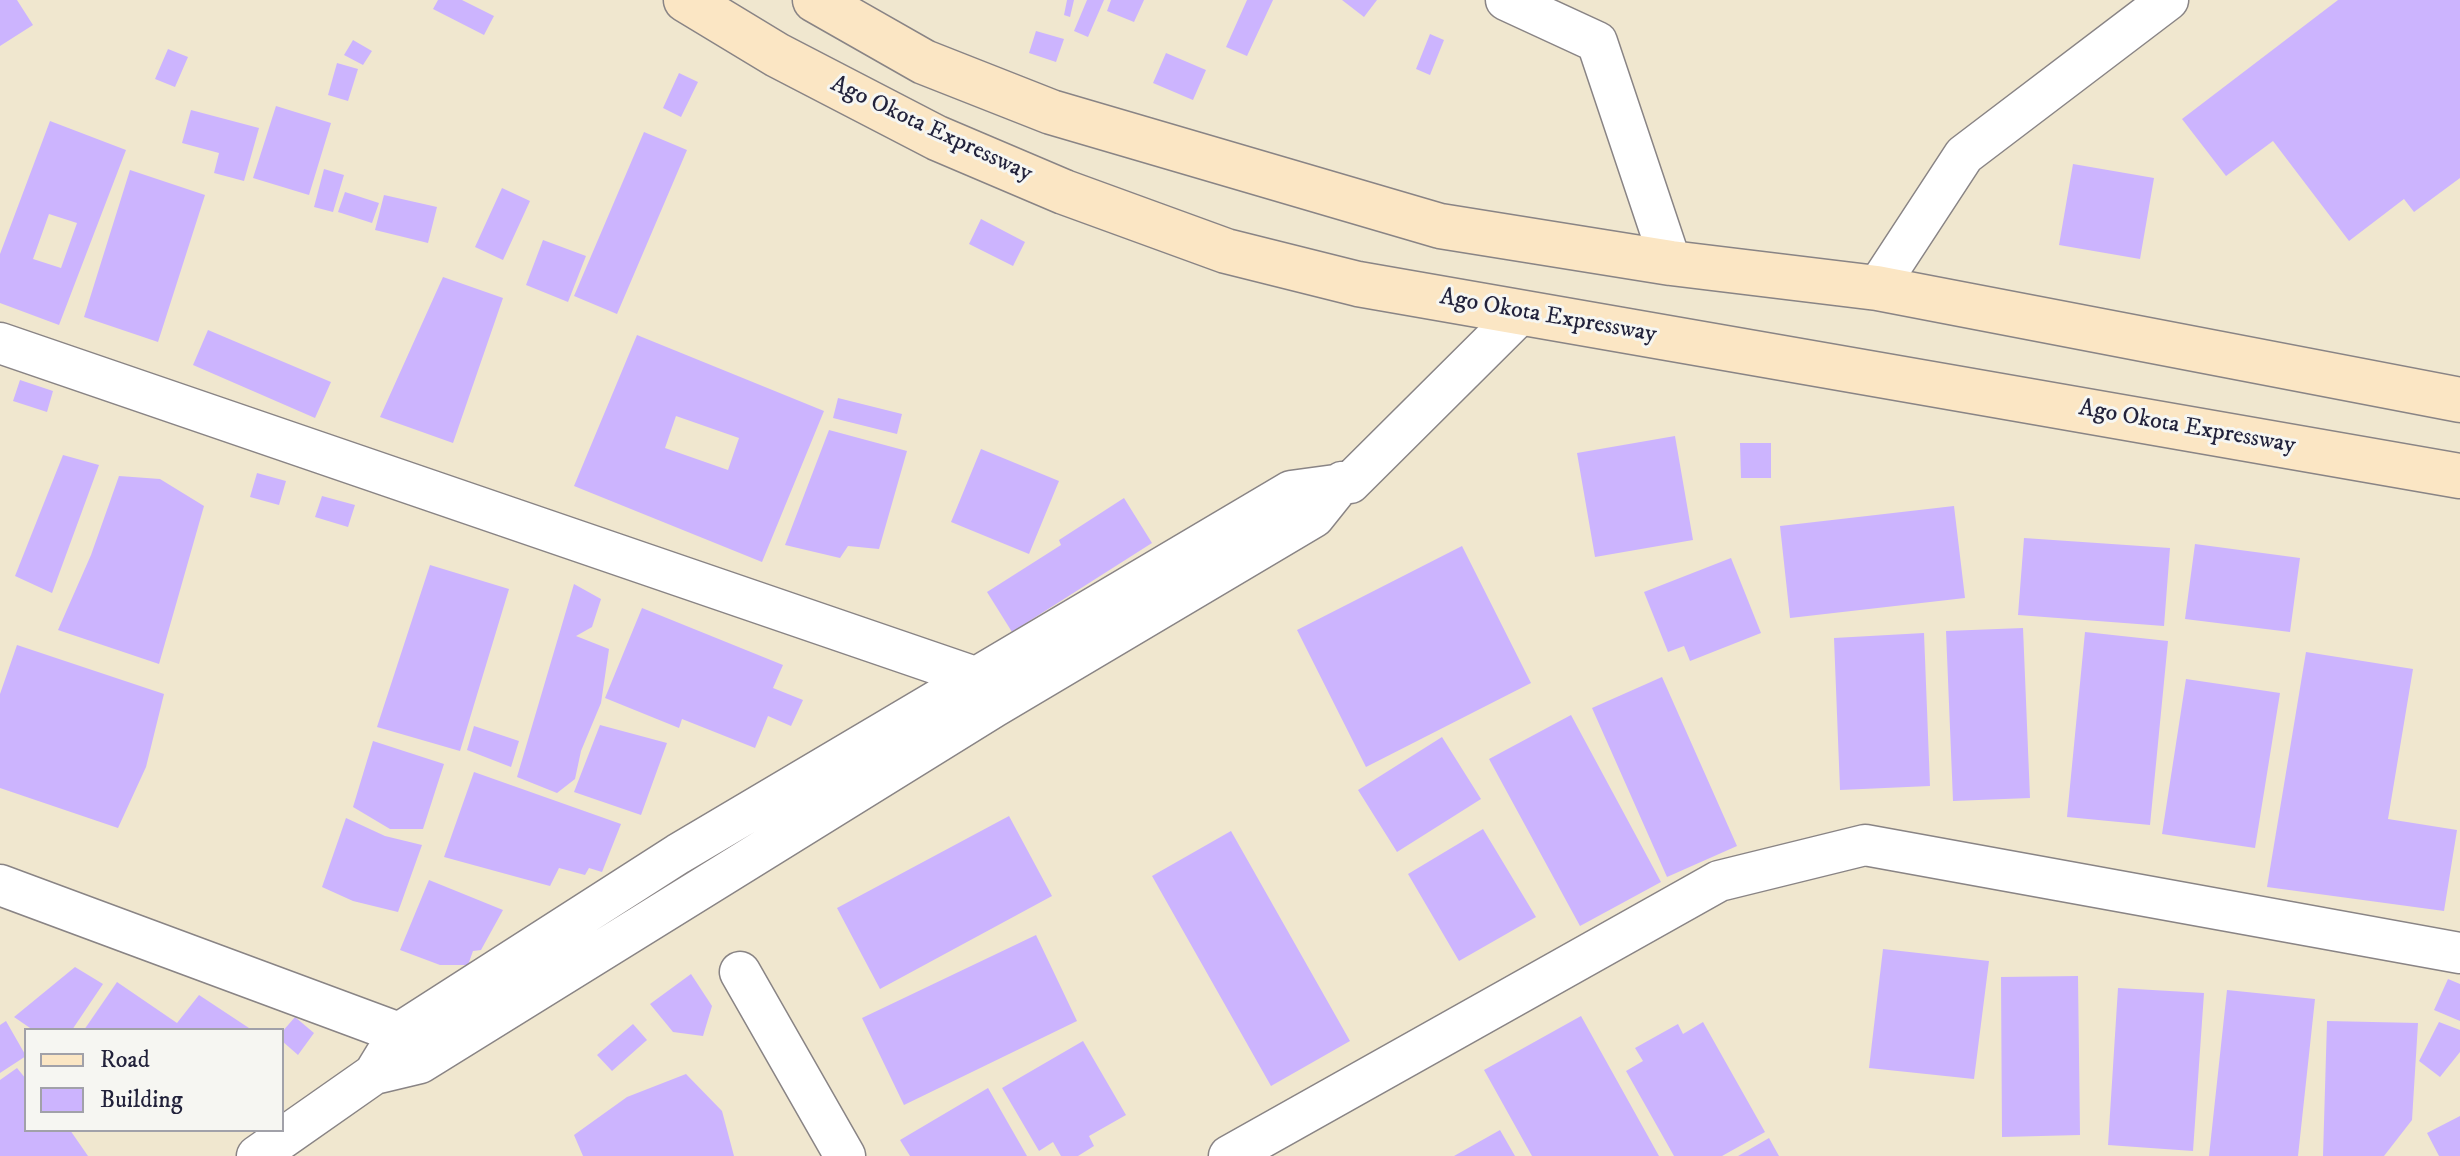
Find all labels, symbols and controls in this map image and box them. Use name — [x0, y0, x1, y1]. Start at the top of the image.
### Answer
street label: Ago Okota Expressway — [825, 71, 1037, 189]
street label: Ago Okota Expressway — [1437, 284, 1659, 350]
street label: Ago Okota Expressway — [2076, 395, 2298, 461]
legend — [24, 1028, 284, 1132]
text: Road — [100, 1045, 150, 1075]
text: Building — [100, 1085, 183, 1115]

